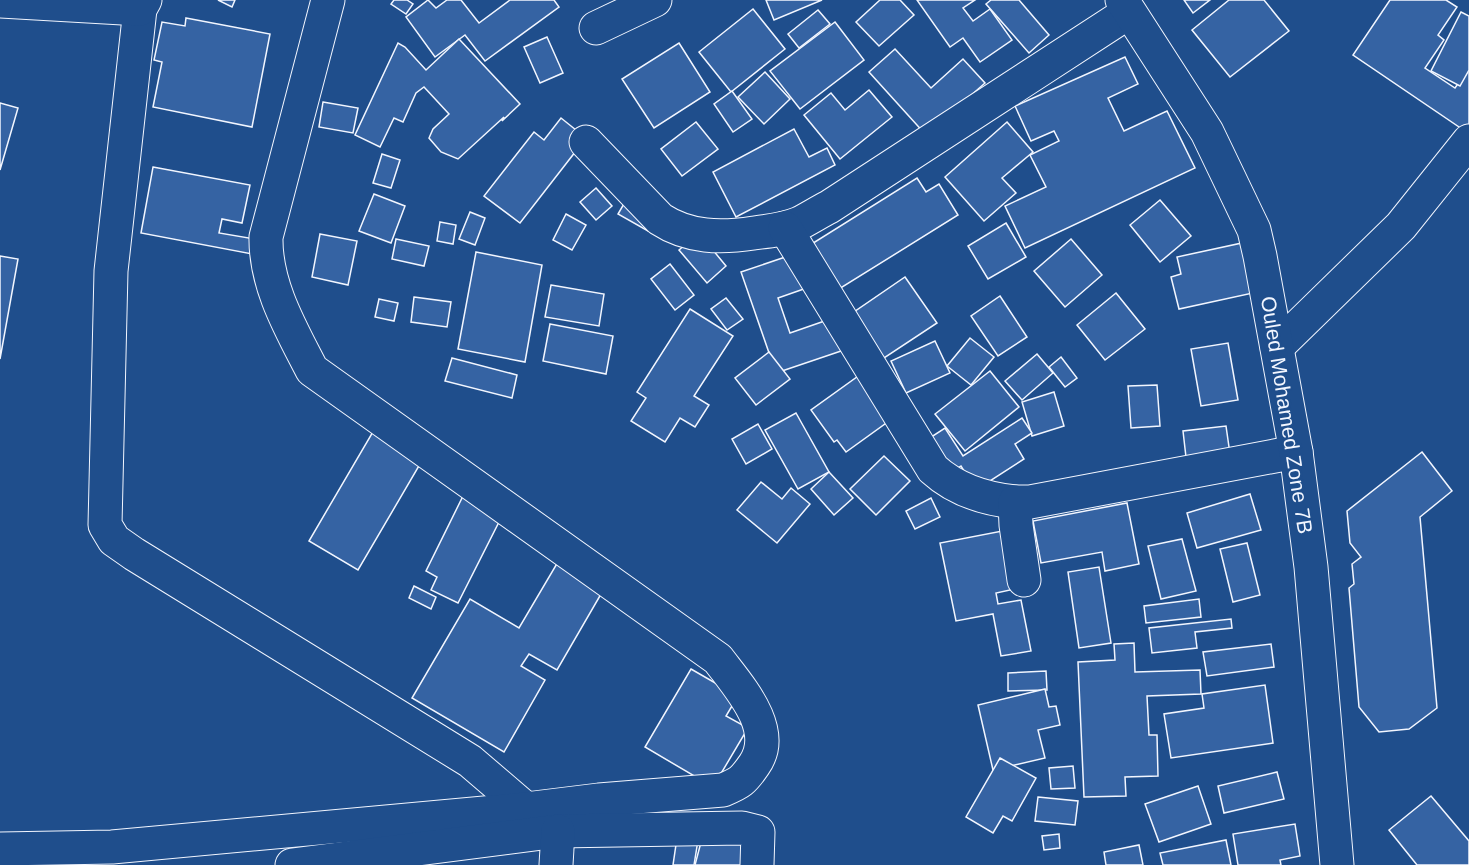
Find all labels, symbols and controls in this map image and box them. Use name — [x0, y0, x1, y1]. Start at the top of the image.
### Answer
street label: Ouled Mohamed Zone 7B — [1257, 294, 1317, 536]

